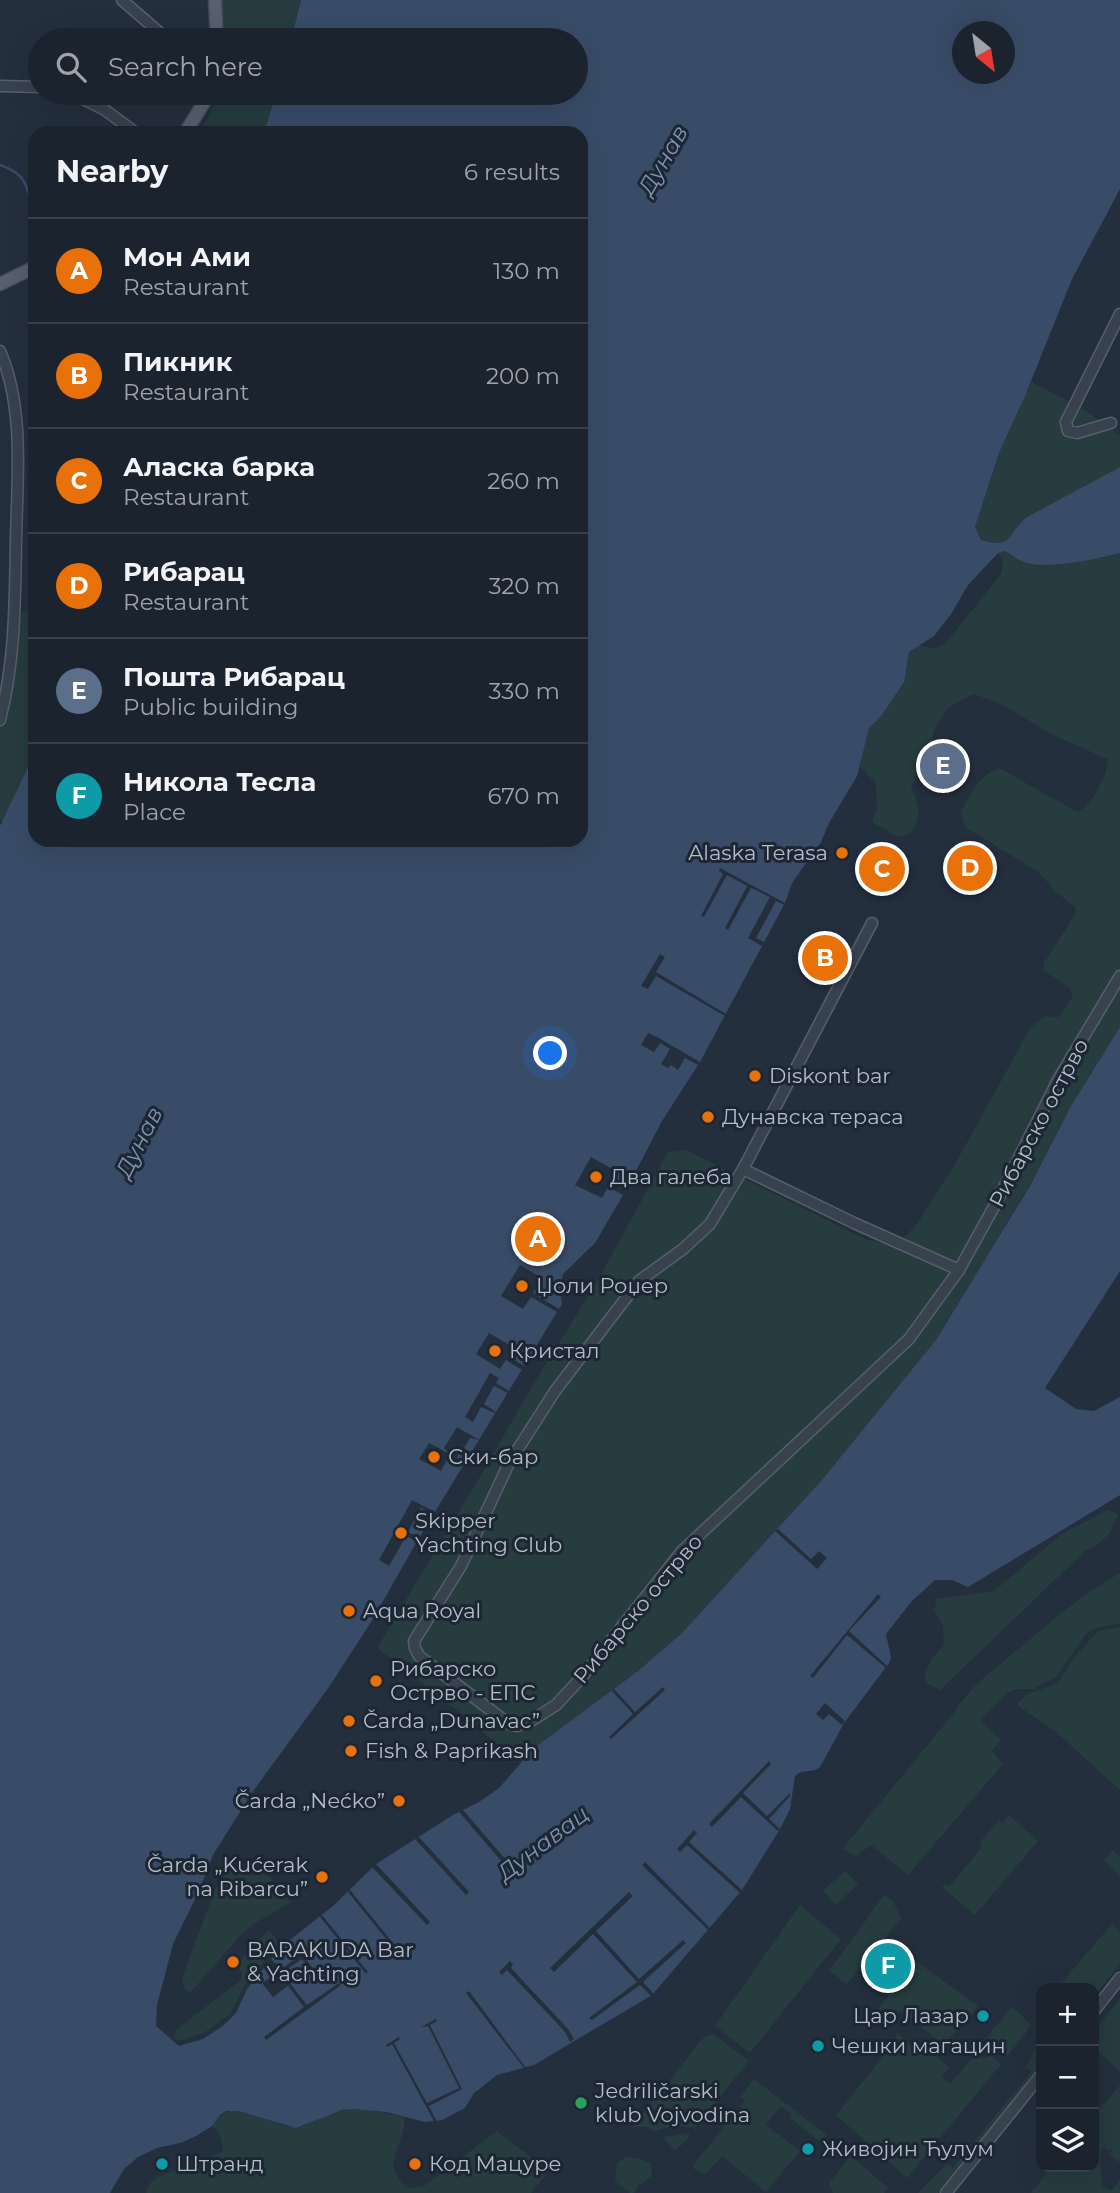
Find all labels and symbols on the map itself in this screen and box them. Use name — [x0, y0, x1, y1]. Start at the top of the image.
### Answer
north arrow — [952, 21, 1015, 84]
water label: Дунав — [631, 120, 694, 201]
pin: E — [920, 740, 966, 792]
place label: Alaska Terasa — [688, 840, 828, 865]
pin: D — [947, 842, 993, 894]
pin: C — [859, 843, 905, 895]
marker: Alaska Terasa — [834, 845, 850, 861]
pin: B — [802, 932, 848, 984]
street label: Рибарско острво — [984, 1034, 1094, 1211]
your location — [533, 1036, 567, 1070]
place label: Diskont bar — [769, 1063, 891, 1088]
marker: Diskont bar — [747, 1068, 763, 1084]
water label: Дунав — [108, 1102, 169, 1184]
place label: Дунавска тераса — [722, 1104, 903, 1129]
marker: Дунавска тераса — [700, 1109, 716, 1125]
place label: Два галеба — [610, 1164, 732, 1189]
marker: Два галеба — [588, 1169, 604, 1185]
pin: A — [515, 1213, 561, 1265]
place label: Џоли Роџер — [536, 1273, 668, 1298]
marker: Џоли Роџер — [514, 1278, 530, 1294]
place label: Кристал — [509, 1338, 599, 1363]
marker: Кристал — [487, 1343, 503, 1359]
place label: Ски-бар — [448, 1444, 538, 1469]
marker: Ски-бар — [426, 1449, 442, 1465]
place label: Skipper Yachting Club — [415, 1508, 562, 1557]
marker: Skipper Yachting Club — [393, 1525, 409, 1541]
street label: Рибарско острво — [568, 1529, 707, 1688]
place label: Aqua Royal — [363, 1598, 481, 1623]
marker: Aqua Royal — [341, 1603, 357, 1619]
place label: Рибарско Острво - ЕПС — [390, 1656, 535, 1705]
marker: Рибарско Острво - ЕПС — [368, 1673, 384, 1689]
place label: Čarda „Dunavac” — [363, 1708, 540, 1733]
marker: Čarda „Dunavac” — [341, 1713, 357, 1729]
place label: Fish & Paprikash — [365, 1738, 538, 1763]
marker: Fish & Paprikash — [343, 1743, 359, 1759]
place label: Čarda „Nećko” — [235, 1788, 385, 1813]
marker: Čarda „Nećko” — [391, 1793, 407, 1809]
water label: Дунавац — [490, 1800, 594, 1888]
place label: Čarda „Kućerak na Ribarcu” — [147, 1852, 308, 1901]
marker: Čarda „Kućerak na Ribarcu” — [314, 1869, 330, 1885]
place label: BARAKUDA Bar & Yachting — [247, 1937, 414, 1986]
pin: F — [865, 1940, 911, 1992]
marker: BARAKUDA Bar & Yachting — [225, 1954, 241, 1970]
place label: Цар Лазар — [853, 2003, 969, 2028]
marker: Цар Лазар — [975, 2008, 991, 2024]
place label: Чешки магацин — [832, 2033, 1006, 2058]
marker: Чешки магацин — [810, 2038, 826, 2054]
place label: Jedriličarski klub Vojvodina — [594, 2078, 750, 2127]
marker: Jedriličarski klub Vojvodina — [573, 2095, 589, 2111]
place label: Живојин Ћулум — [822, 2136, 994, 2161]
marker: Живојин Ћулум — [800, 2141, 816, 2157]
place label: Штранд — [176, 2151, 263, 2176]
place label: Код Мацуре — [429, 2151, 562, 2176]
marker: Штранд — [154, 2156, 170, 2172]
marker: Код Мацуре — [407, 2156, 423, 2172]

